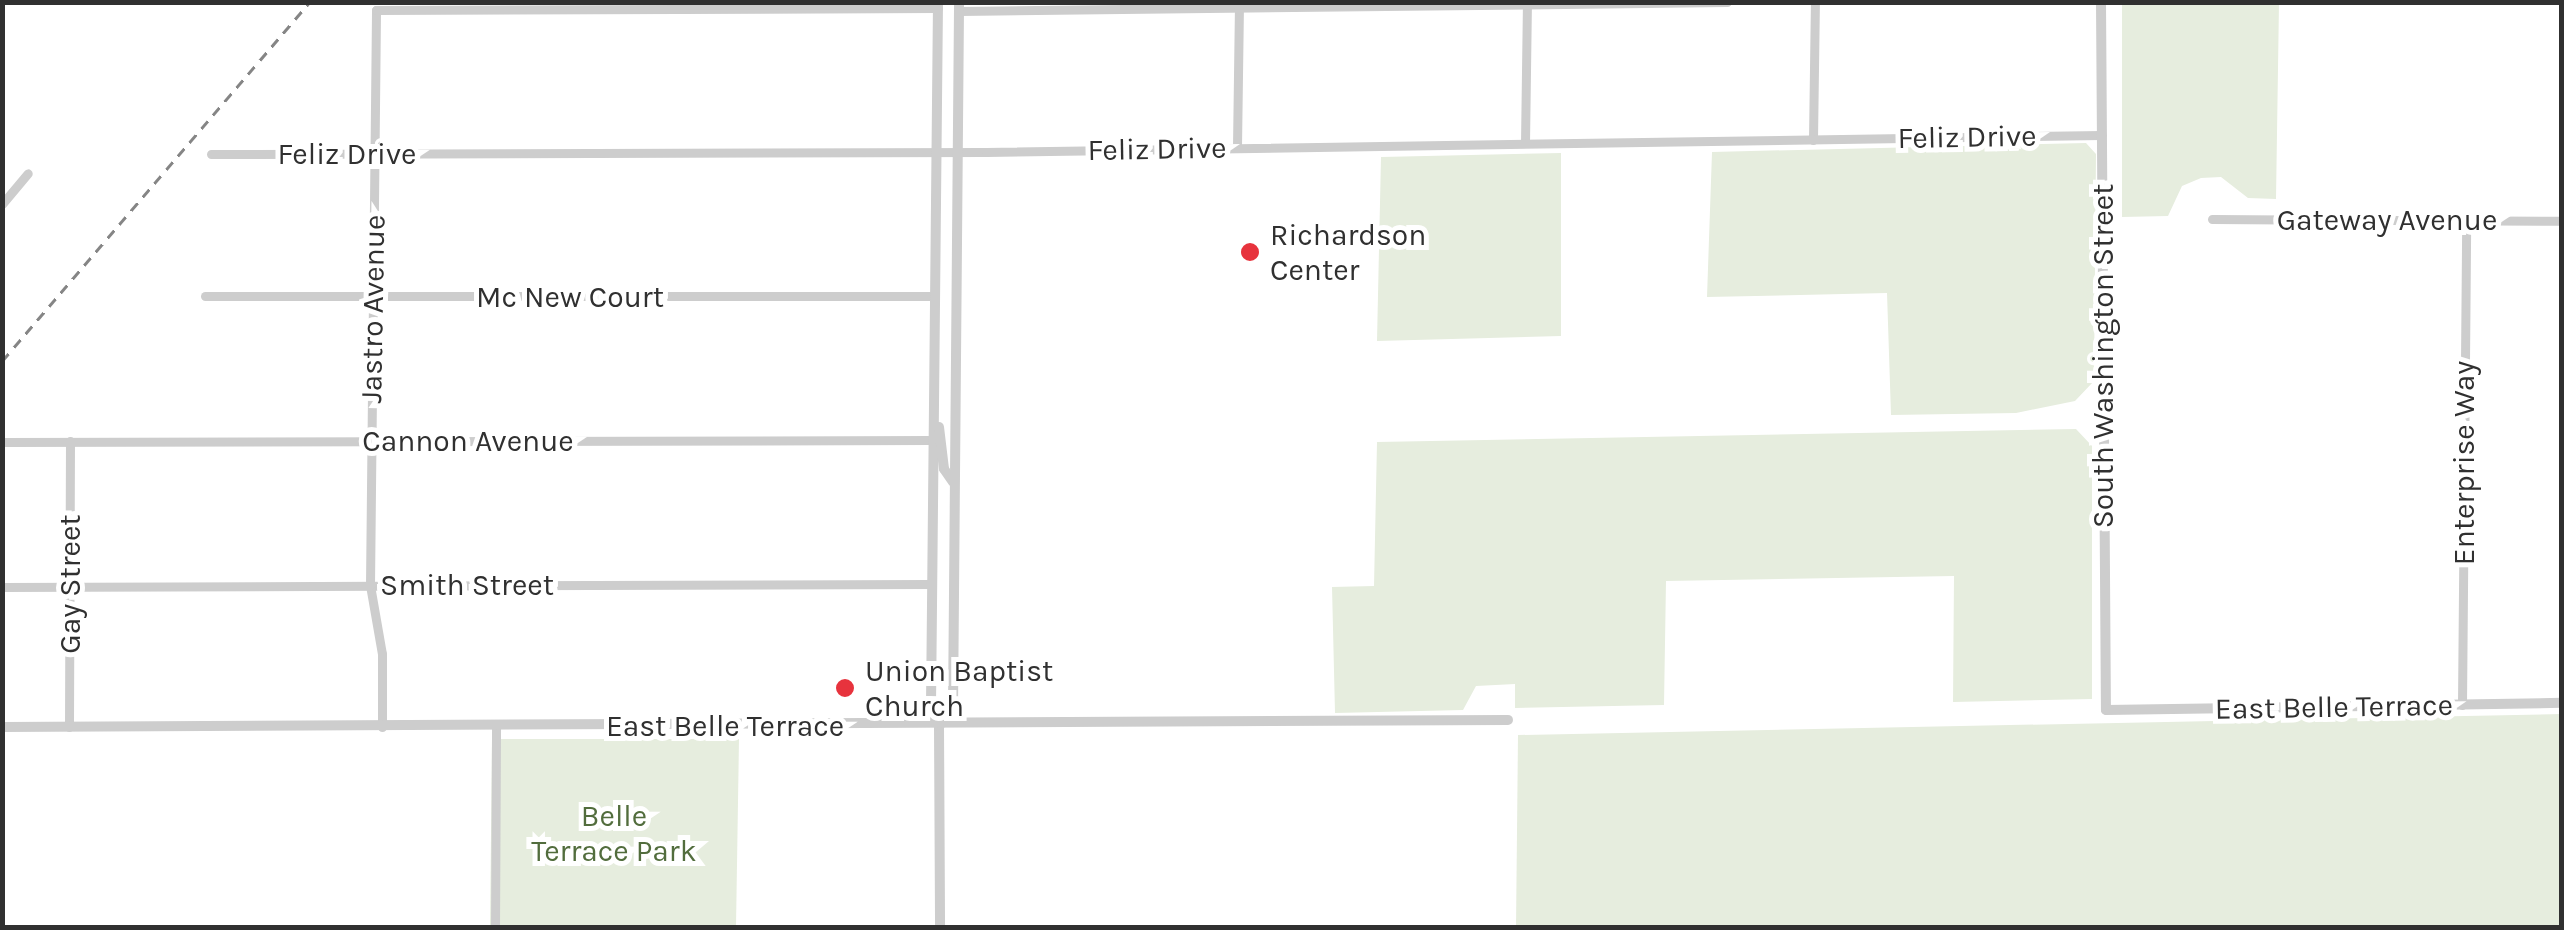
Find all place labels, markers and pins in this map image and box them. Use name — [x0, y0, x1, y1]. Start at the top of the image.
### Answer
place label: Richardson Center — [1270, 217, 1426, 288]
marker: Richardson Center — [1239, 241, 1261, 263]
place label: Union Baptist Church — [865, 653, 1053, 724]
marker: Union Baptist Church — [834, 677, 856, 699]

